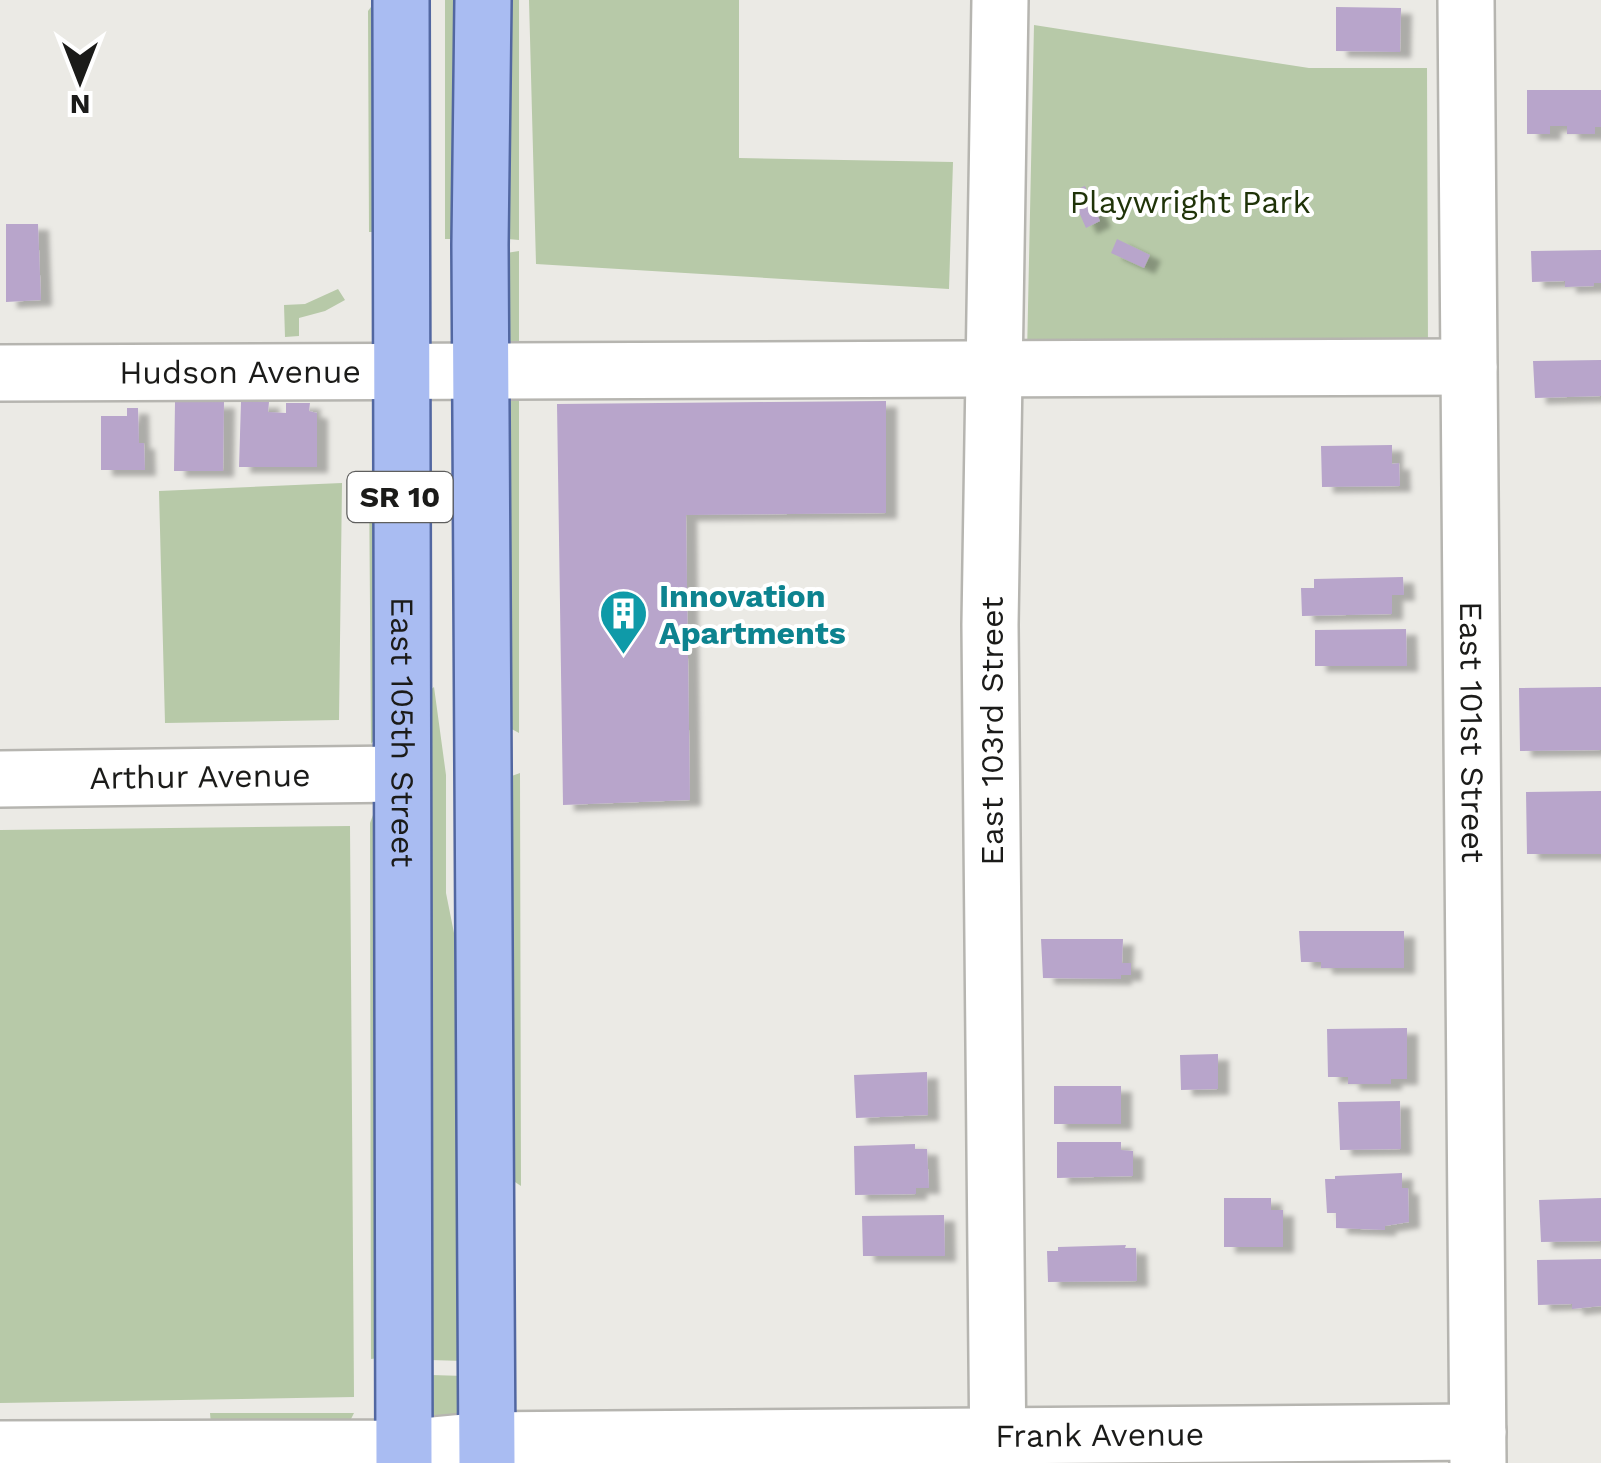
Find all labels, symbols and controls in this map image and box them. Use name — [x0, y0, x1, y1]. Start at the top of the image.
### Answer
north arrow — [30, 30, 130, 130]
text: N — [70, 88, 90, 121]
park label: Playwright Park — [1069, 183, 1311, 221]
street label: Hudson Avenue — [119, 353, 361, 392]
road number: SR 10 — [348, 472, 452, 522]
place label: Innovation Apartments — [659, 577, 846, 652]
building icon: Innovation Apartments — [598, 588, 650, 656]
street label: East 103rd Street — [973, 596, 1011, 866]
street label: East 105th Street — [383, 597, 422, 867]
street label: East 101st Street — [1452, 601, 1492, 863]
street label: Arthur Avenue — [89, 756, 311, 797]
street label: Frank Avenue — [995, 1415, 1204, 1455]

